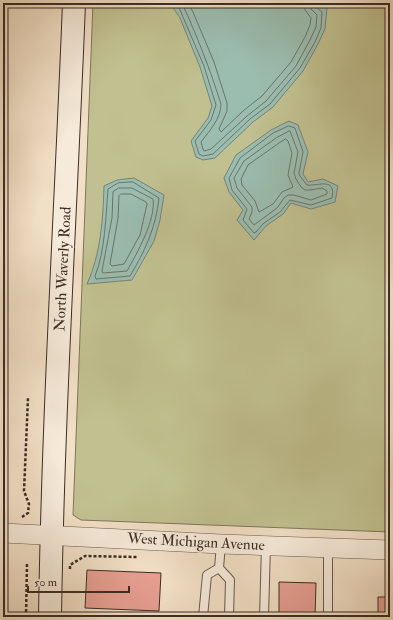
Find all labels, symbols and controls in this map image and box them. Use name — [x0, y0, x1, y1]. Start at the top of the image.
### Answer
street label: North Waverly Road — [50, 206, 76, 332]
street label: West Michigan Avenue — [126, 529, 265, 555]
scale bar — [28, 568, 129, 594]
text: 50 m — [34, 575, 58, 590]

